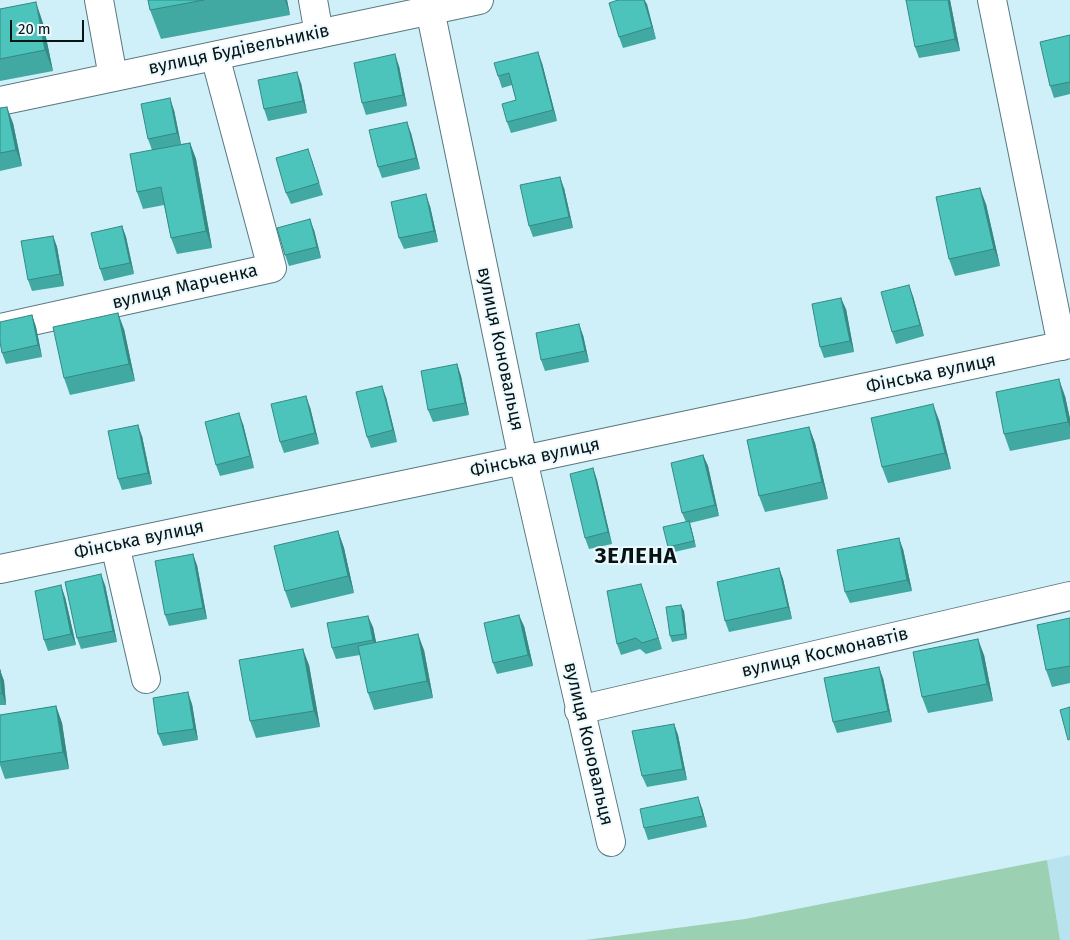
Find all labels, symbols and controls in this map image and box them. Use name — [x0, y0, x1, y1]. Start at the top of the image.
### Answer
scale bar — [12, 10, 86, 42]
text: 20 m — [18, 20, 51, 38]
street label: вулиця Будівельників — [147, 20, 331, 80]
street label: вулиця Марченка — [110, 260, 260, 314]
street label: вулиця Коновальця — [472, 265, 528, 433]
street label: Фінська вулиця — [864, 350, 998, 398]
street label: Фінська вулиця — [468, 434, 602, 482]
street label: Фінська вулиця — [72, 516, 206, 564]
district label: ЗЕЛЕНА — [594, 544, 678, 570]
street label: вулиця Космонавтів — [739, 623, 911, 683]
street label: вулиця Коновальця — [559, 660, 617, 828]

